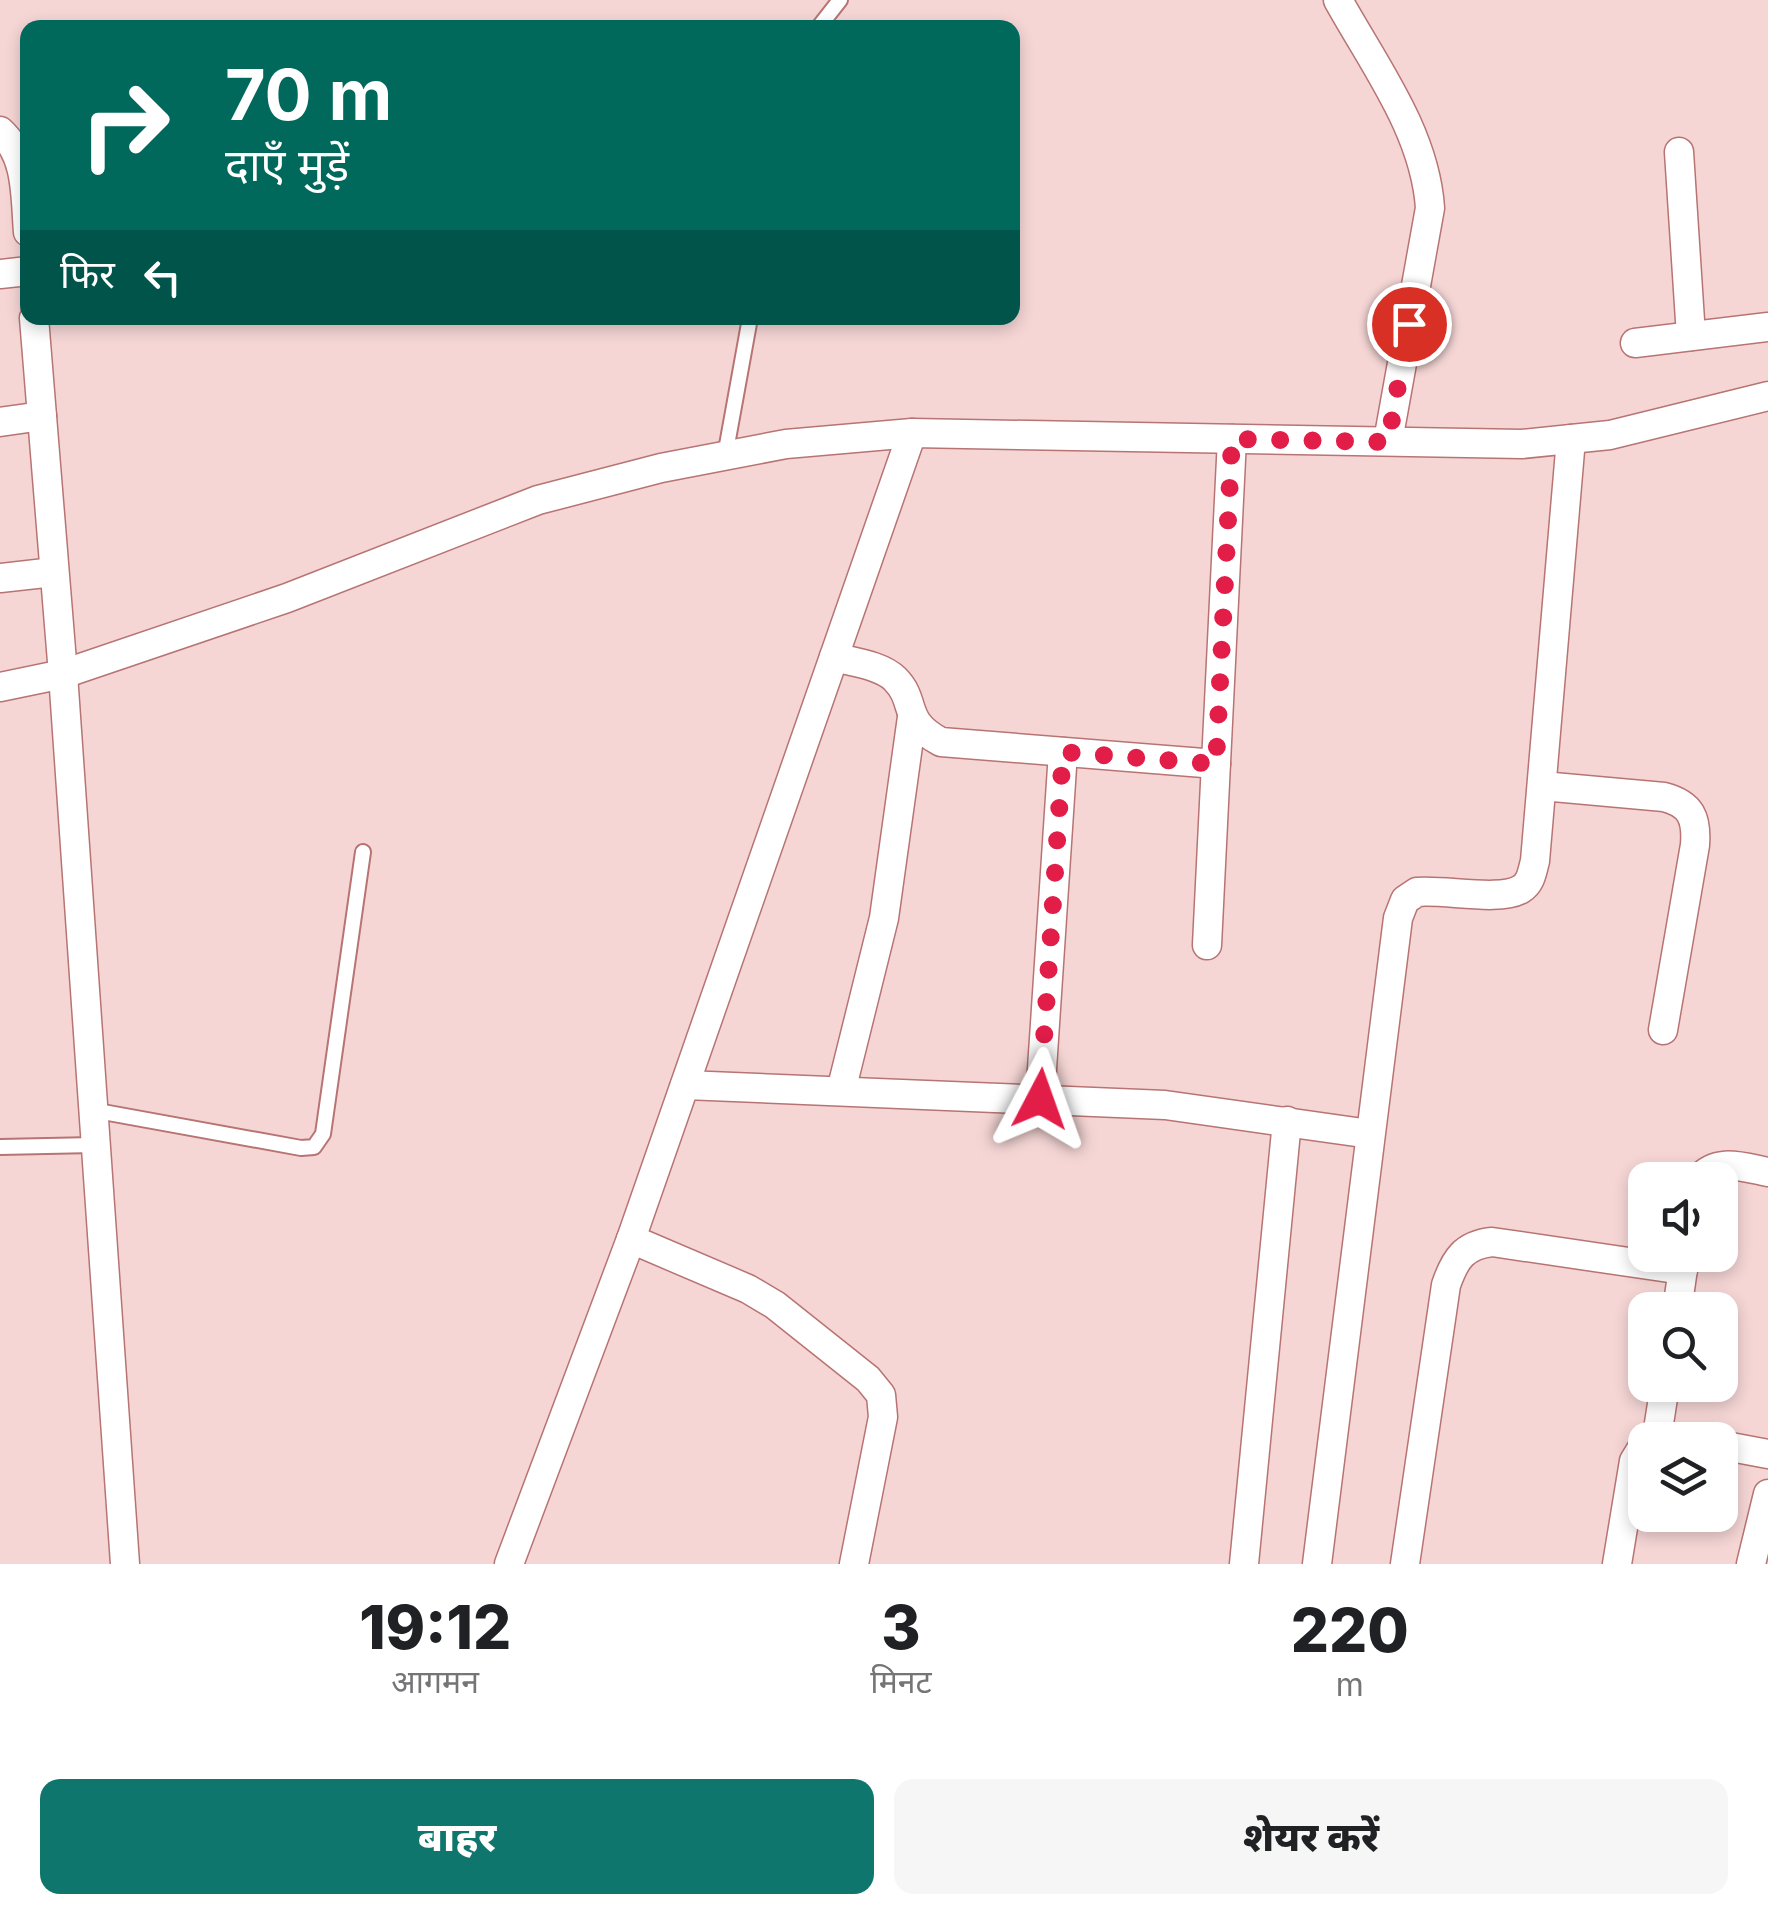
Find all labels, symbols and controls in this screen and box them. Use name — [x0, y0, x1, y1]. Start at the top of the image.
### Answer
text: 70 m — [225, 52, 392, 137]
icon: right — [60, 60, 190, 190]
text: दाएँ मुड़ें — [225, 137, 349, 192]
icon: left — [135, 250, 190, 305]
text: फिर — [60, 251, 115, 297]
pin — [1367, 282, 1452, 367]
icon: arrive — [1382, 297, 1437, 352]
position arrow — [988, 1047, 1092, 1151]
map controls — [1628, 1162, 1738, 1532]
button: sound — [1628, 1162, 1738, 1272]
button: search — [1628, 1292, 1738, 1402]
button: layers — [1628, 1422, 1738, 1532]
text: 19:12 — [359, 1591, 511, 1663]
text: 3 — [881, 1591, 921, 1663]
text: 220 — [1291, 1594, 1409, 1666]
text: आगमन — [391, 1662, 479, 1701]
text: मिनट — [870, 1662, 932, 1701]
text: m — [1336, 1665, 1364, 1704]
button: बाहर — [40, 1779, 874, 1894]
button: शेयर करें — [894, 1779, 1728, 1894]

